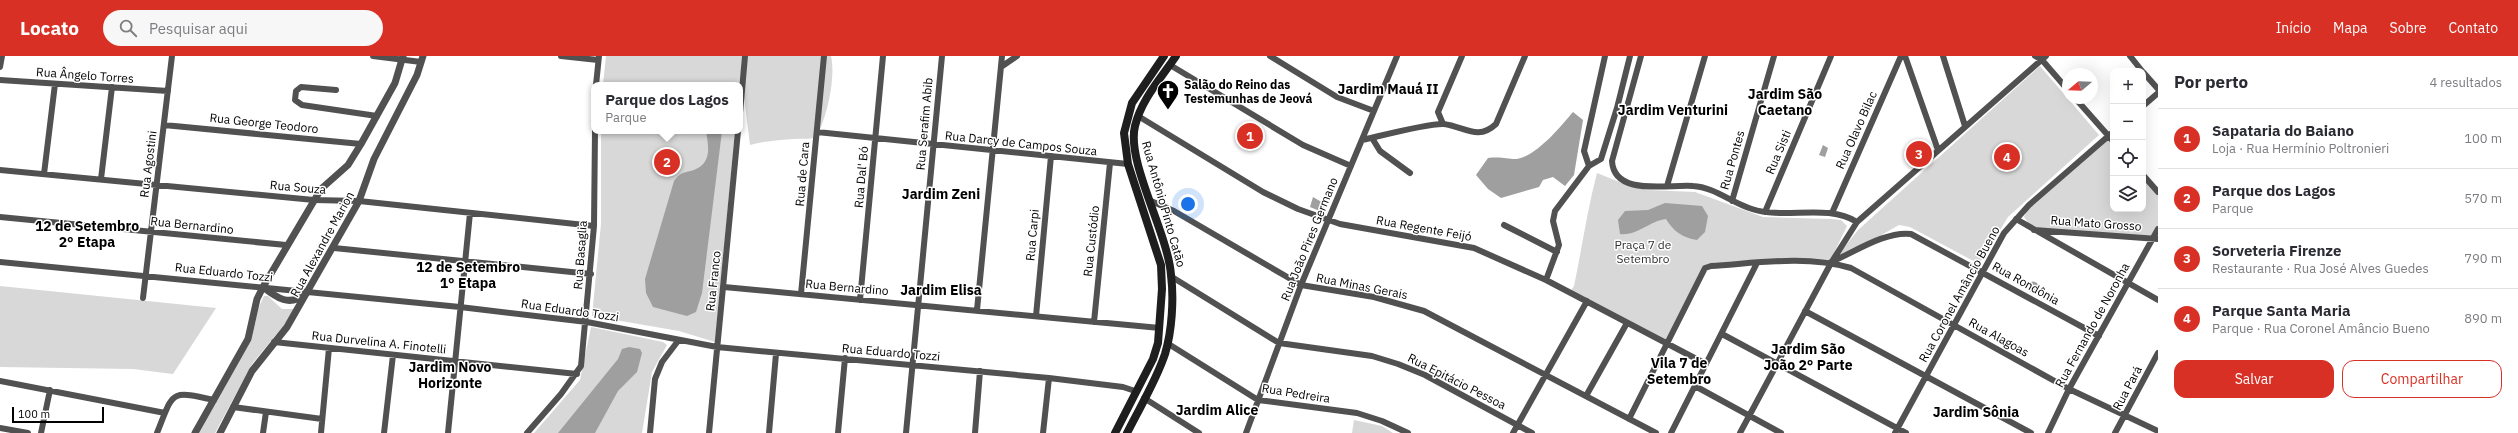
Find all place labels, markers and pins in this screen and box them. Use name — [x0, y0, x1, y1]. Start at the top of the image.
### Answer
place label: Salão do Reino das Testemunhas de Jeová — [1184, 77, 1312, 106]
church icon: Salão do Reino das Testemunhas de Jeová — [1155, 78, 1181, 111]
pin: 1 — [1237, 121, 1263, 151]
pin: 3 — [1906, 139, 1932, 169]
pin: 4 — [1994, 142, 2020, 172]
pin: 2 — [654, 147, 680, 177]

